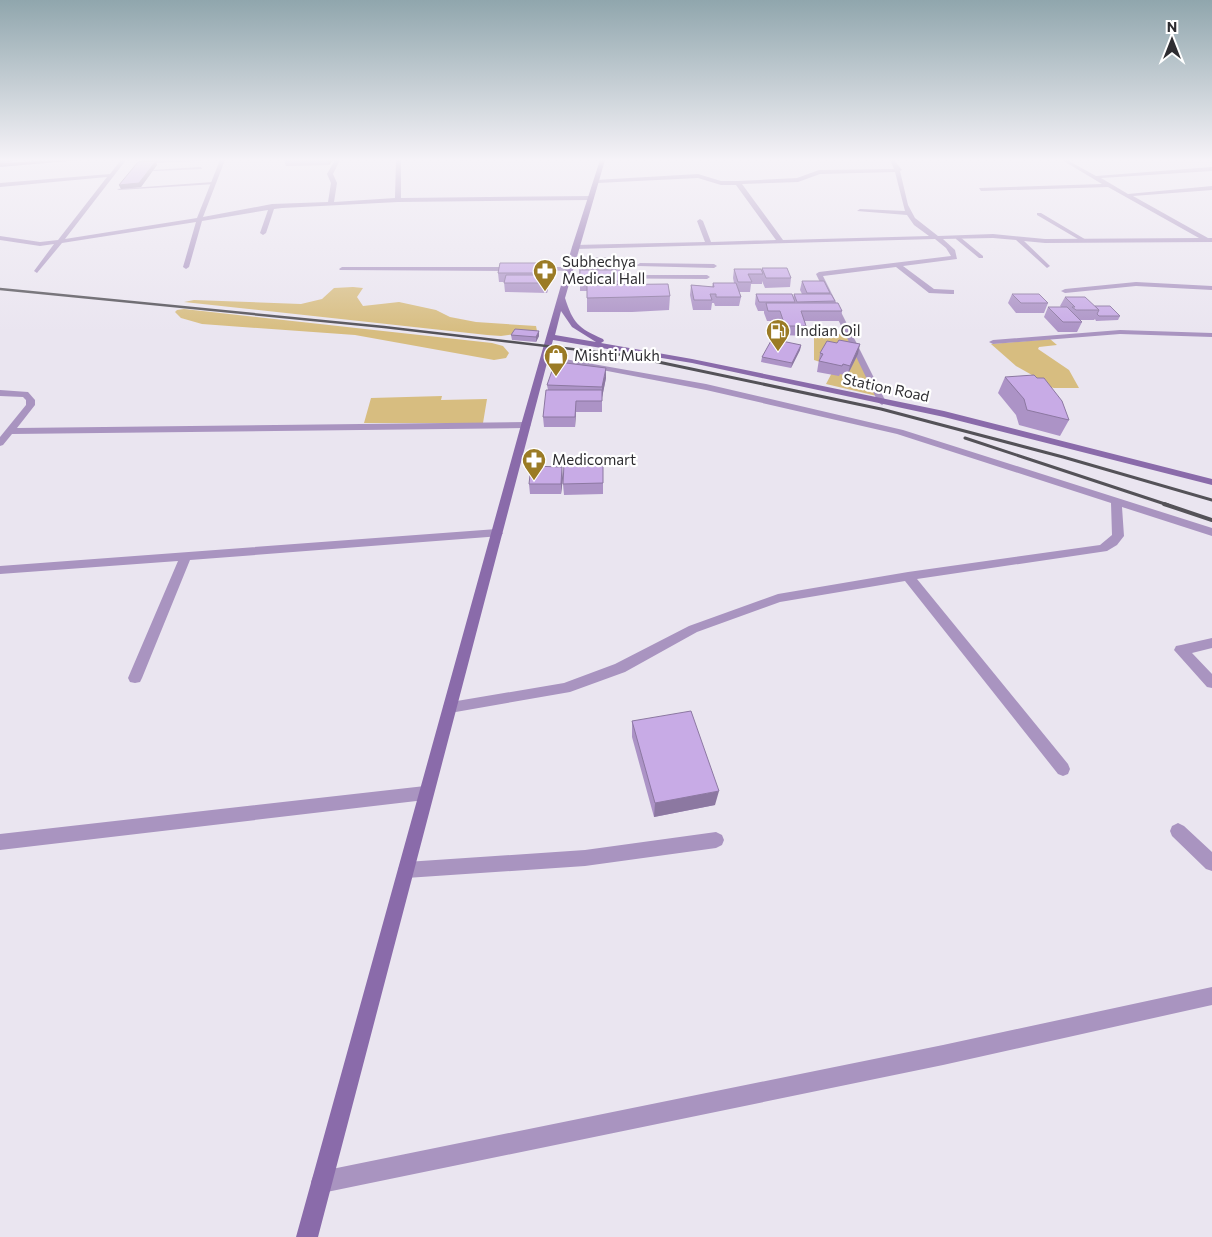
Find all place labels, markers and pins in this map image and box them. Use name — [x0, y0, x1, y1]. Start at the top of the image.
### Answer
place label: Subhechya Medical Hall — [562, 252, 645, 287]
pharmacy icon: Subhechya Medical Hall — [532, 258, 558, 292]
fuel station icon: Indian Oil — [765, 318, 791, 352]
place label: Indian Oil — [796, 321, 861, 339]
shop icon: Mishti Mukh — [543, 343, 569, 377]
place label: Mishti Mukh — [574, 346, 660, 364]
pharmacy icon: Medicomart — [521, 447, 547, 481]
place label: Medicomart — [552, 450, 636, 468]

